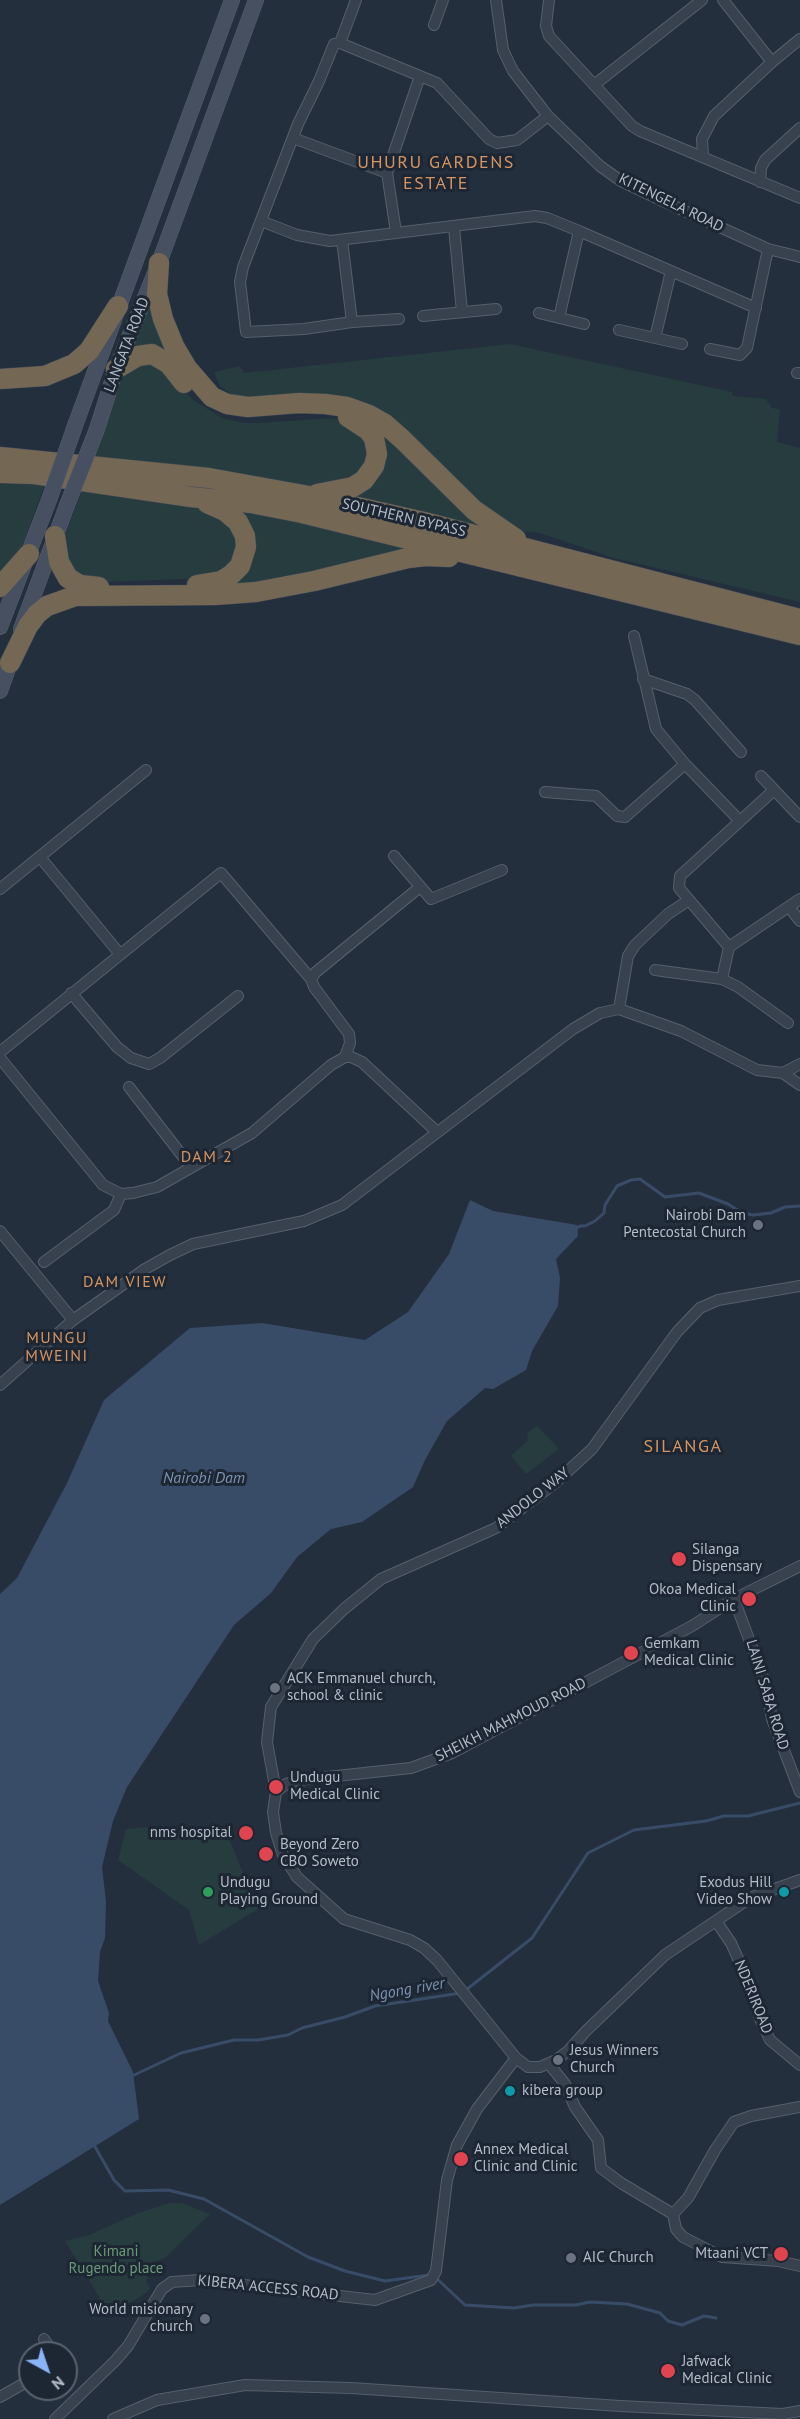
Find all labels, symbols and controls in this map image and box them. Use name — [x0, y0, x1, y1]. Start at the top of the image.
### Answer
district label: UHURU GARDENS ESTATE — [357, 152, 515, 195]
street label: KITENGELA ROAD — [616, 170, 726, 236]
street label: LANGATA ROAD — [101, 295, 153, 395]
street label: SOUTHERN BYPASS — [340, 495, 468, 541]
district label: DAM 2 — [181, 1147, 233, 1167]
place label: Nairobi Dam Pentecostal Church — [623, 1207, 746, 1242]
marker: Nairobi Dam Pentecostal Church — [751, 1218, 765, 1232]
district label: DAM VIEW — [83, 1272, 167, 1292]
district label: MUNGU MWEINI — [25, 1328, 89, 1366]
district label: SILANGA — [644, 1436, 722, 1458]
street label: ANDOLO WAY — [493, 1464, 573, 1532]
water label: Nairobi Dam — [163, 1468, 245, 1488]
place label: Silanga Dispensary — [692, 1541, 762, 1576]
marker: Silanga Dispensary — [670, 1550, 688, 1568]
place label: Okoa Medical Clinic — [649, 1581, 736, 1616]
marker: Okoa Medical Clinic — [740, 1590, 758, 1608]
place label: Gemkam Medical Clinic — [644, 1635, 734, 1670]
street label: LAINI SABA ROAD — [742, 1638, 792, 1752]
marker: Gemkam Medical Clinic — [622, 1644, 640, 1662]
place label: ACK Emmanuel church, school & clinic — [287, 1670, 436, 1705]
street label: SHEIKH MAHMOUD ROAD — [433, 1674, 589, 1766]
marker: ACK Emmanuel church, school & clinic — [268, 1681, 282, 1695]
place label: Undugu Medical Clinic — [290, 1769, 380, 1804]
marker: Undugu Medical Clinic — [267, 1778, 285, 1796]
place label: nms hospital — [150, 1824, 232, 1842]
marker: nms hospital — [237, 1824, 255, 1842]
place label: Beyond Zero CBO Soweto — [280, 1836, 359, 1871]
marker: Beyond Zero CBO Soweto — [257, 1845, 275, 1863]
place label: Undugu Playing Ground — [220, 1874, 318, 1909]
place label: Exodus Hill Video Show — [697, 1874, 772, 1909]
marker: Undugu Playing Ground — [201, 1885, 215, 1899]
marker: Exodus Hill Video Show — [777, 1885, 791, 1899]
street label: NDERIROAD — [730, 1957, 776, 2037]
water label: Ngong river — [368, 1974, 446, 2006]
place label: Jesus Winners Church — [570, 2042, 659, 2077]
marker: Jesus Winners Church — [551, 2053, 565, 2067]
place label: kibera group — [522, 2082, 603, 2100]
marker: kibera group — [503, 2084, 517, 2098]
place label: Annex Medical Clinic and Clinic — [474, 2141, 578, 2176]
marker: Annex Medical Clinic and Clinic — [452, 2150, 470, 2168]
park label: Kimani Rugendo place — [69, 2243, 163, 2278]
place label: Mtaani VCT — [695, 2245, 768, 2263]
marker: Mtaani VCT — [772, 2245, 790, 2263]
place label: AIC Church — [583, 2249, 654, 2267]
marker: AIC Church — [564, 2251, 578, 2265]
street label: KIBERA ACCESS ROAD — [197, 2272, 339, 2304]
place label: World misionary church — [89, 2301, 193, 2336]
marker: World misionary church — [198, 2312, 212, 2326]
north arrow — [18, 2341, 78, 2401]
place label: Jafwack Medical Clinic — [682, 2353, 772, 2388]
marker: Jafwack Medical Clinic — [659, 2362, 677, 2380]
text: N — [48, 2372, 69, 2394]

